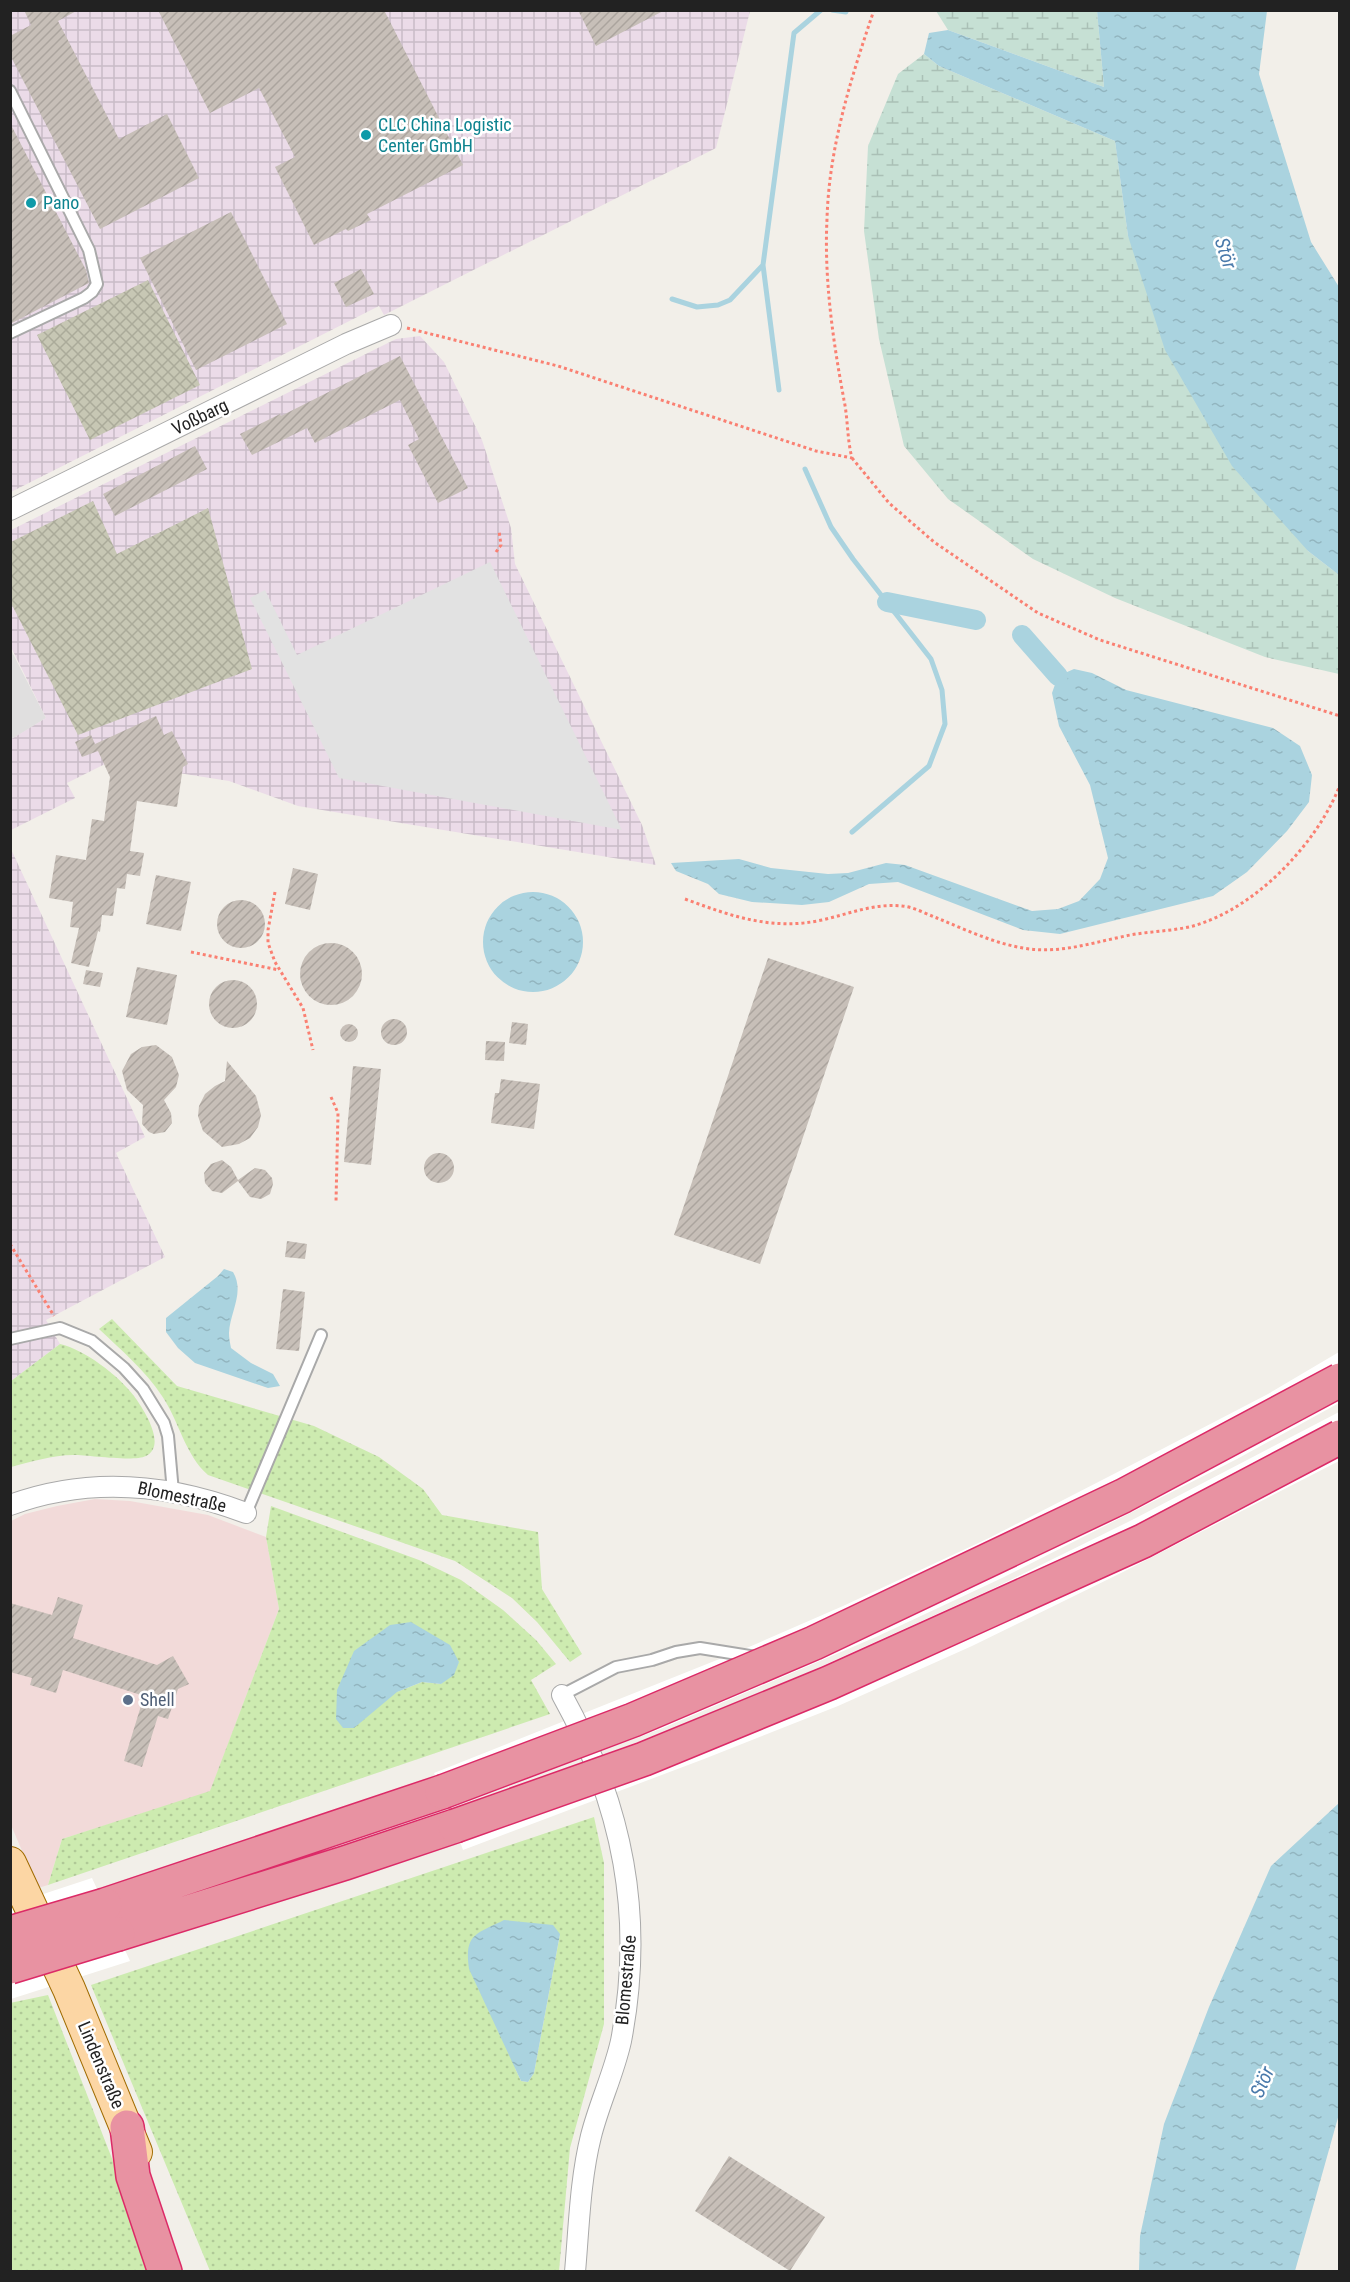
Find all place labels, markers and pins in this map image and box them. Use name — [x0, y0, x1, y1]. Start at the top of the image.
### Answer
place label: CLC China Logistic Center GmbH — [378, 114, 512, 156]
marker: CLC China Logistic Center GmbH — [359, 128, 373, 142]
place label: Pano — [43, 192, 79, 213]
marker: Pano — [24, 196, 38, 210]
place label: Shell — [140, 1689, 175, 1710]
marker: Shell — [121, 1693, 135, 1707]

